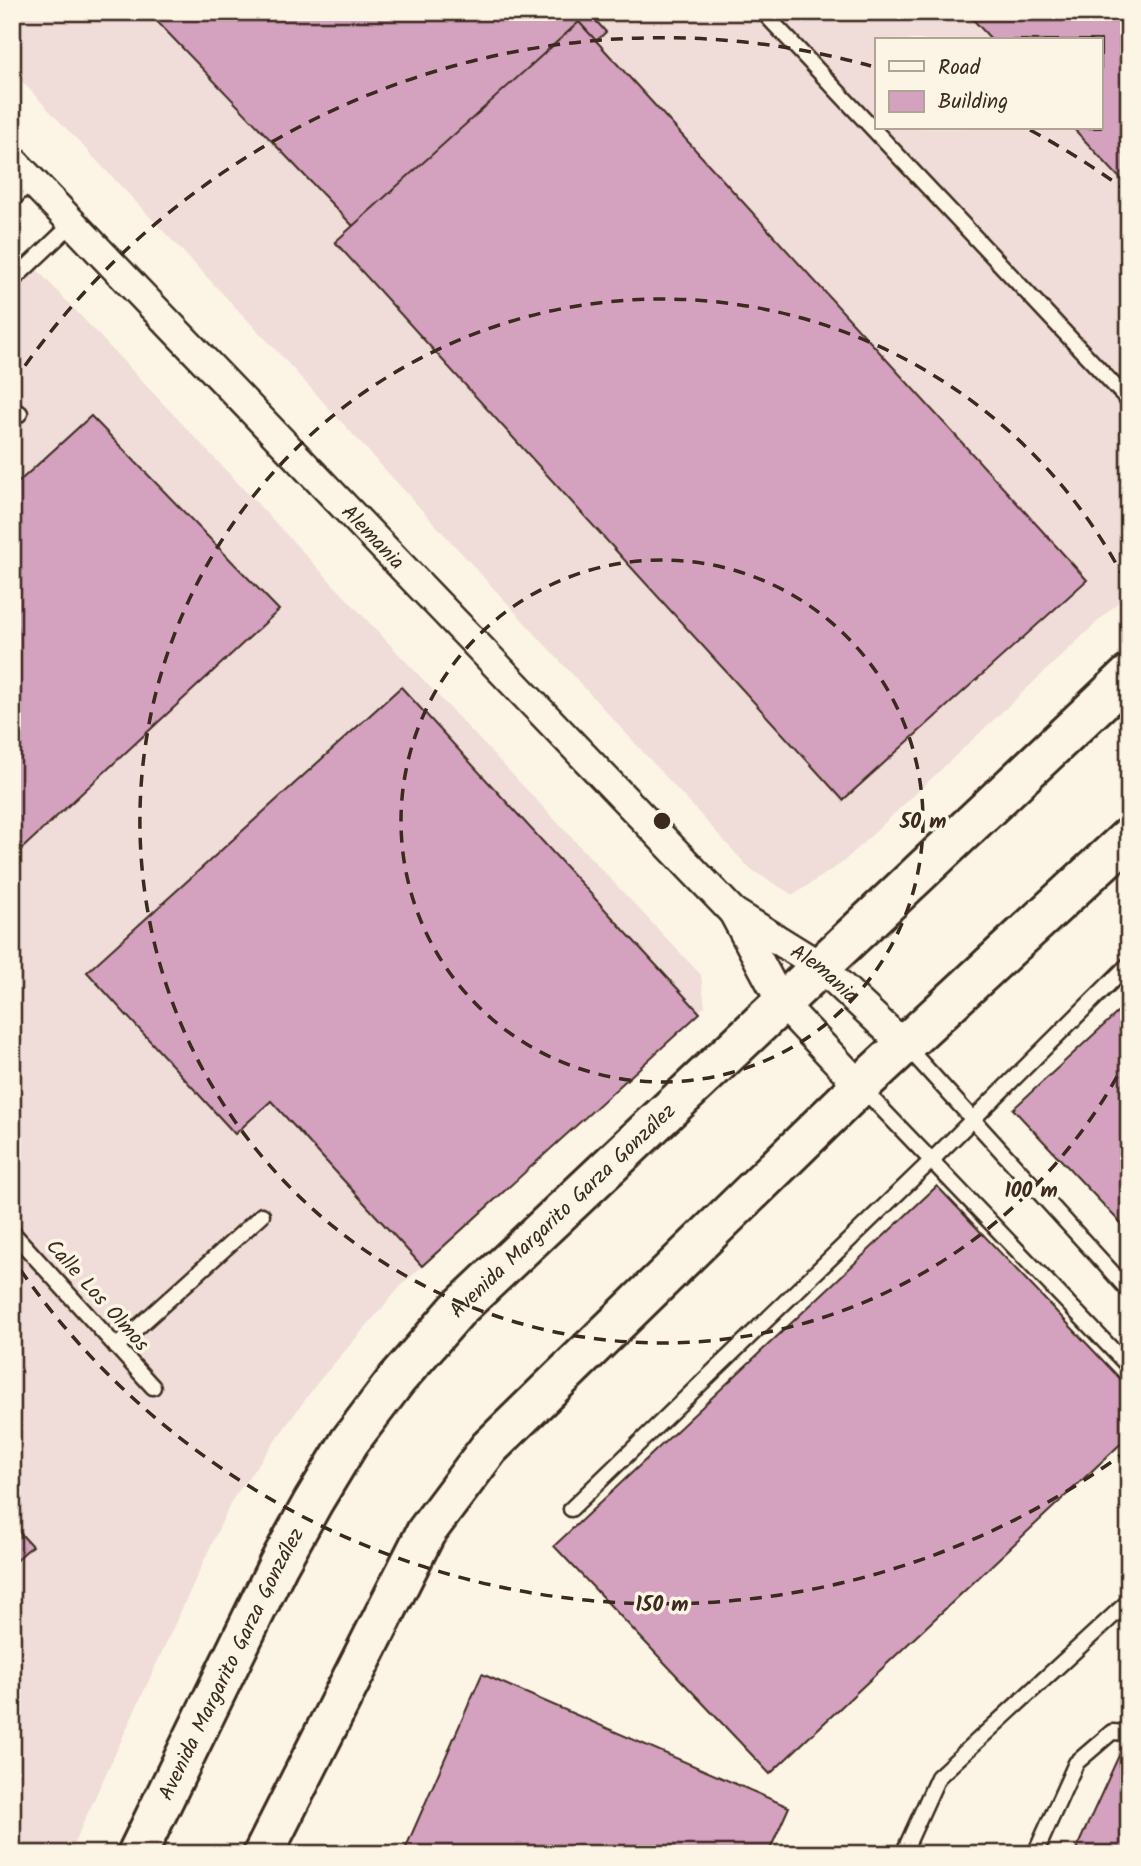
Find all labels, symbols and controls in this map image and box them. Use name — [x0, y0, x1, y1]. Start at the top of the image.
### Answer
legend — [875, 38, 1102, 130]
text: Road — [938, 52, 981, 85]
text: Building — [938, 86, 1008, 119]
street label: Alemania — [333, 498, 412, 578]
text: 50 m — [899, 806, 946, 839]
centre of rings — [650, 809, 674, 833]
street label: Alemania — [783, 936, 865, 1012]
street label: Avenida Margarito Garza González — [442, 1096, 684, 1326]
text: 100 m — [1004, 1175, 1058, 1208]
street label: Calle Los Olmos — [37, 1232, 157, 1360]
street label: Avenida Margarito Garza González — [150, 1522, 314, 1807]
text: 150 m — [635, 1589, 689, 1622]

